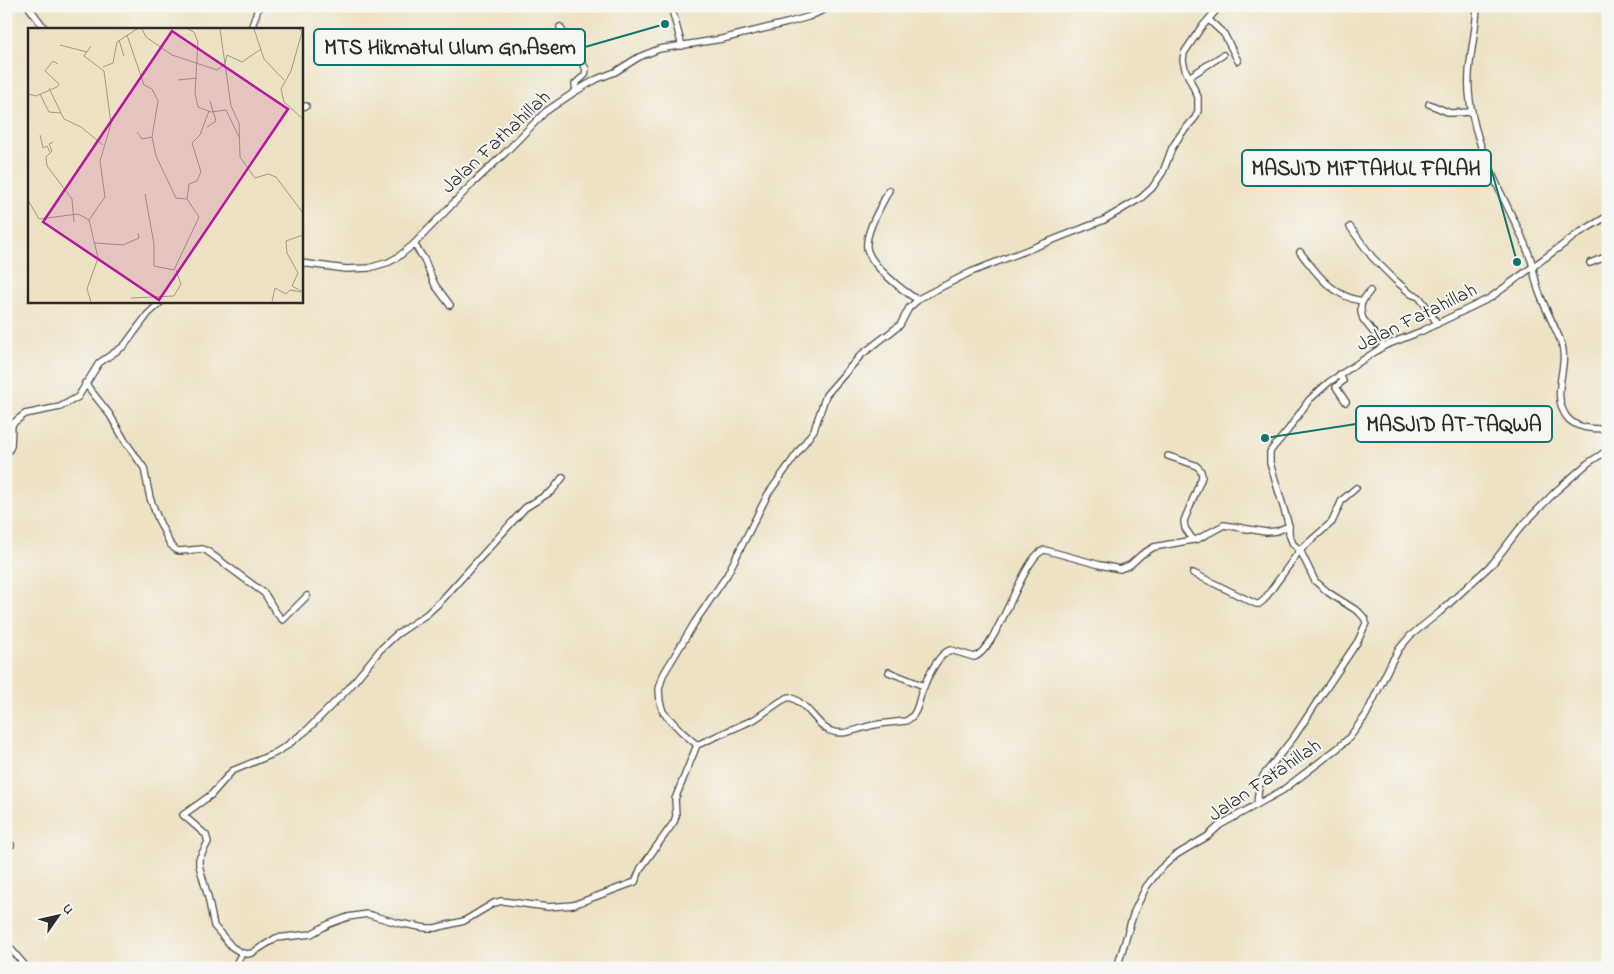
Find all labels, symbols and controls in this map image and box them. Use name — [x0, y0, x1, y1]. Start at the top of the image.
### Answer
inset map — [28, 28, 302, 302]
callout: MTS Hikmatul Ulum Gn.Asem — [314, 29, 585, 65]
text: MTS Hikmatul Ulum Gn.Asem — [324, 34, 576, 64]
street label: Jalan Fathahillah — [435, 84, 558, 201]
callout: MASJID MIFTAHUL FALAH — [1242, 150, 1491, 186]
text: MASJID MIFTAHUL FALAH — [1251, 155, 1481, 185]
street label: Jalan Fatahillah — [1352, 277, 1482, 360]
callout: MASJID AT-TAQWA — [1356, 406, 1552, 442]
text: MASJID AT-TAQWA — [1366, 411, 1542, 441]
street label: Jalan Fatahillah — [1203, 732, 1328, 830]
north arrow — [32, 892, 82, 942]
text: U — [56, 900, 79, 919]

